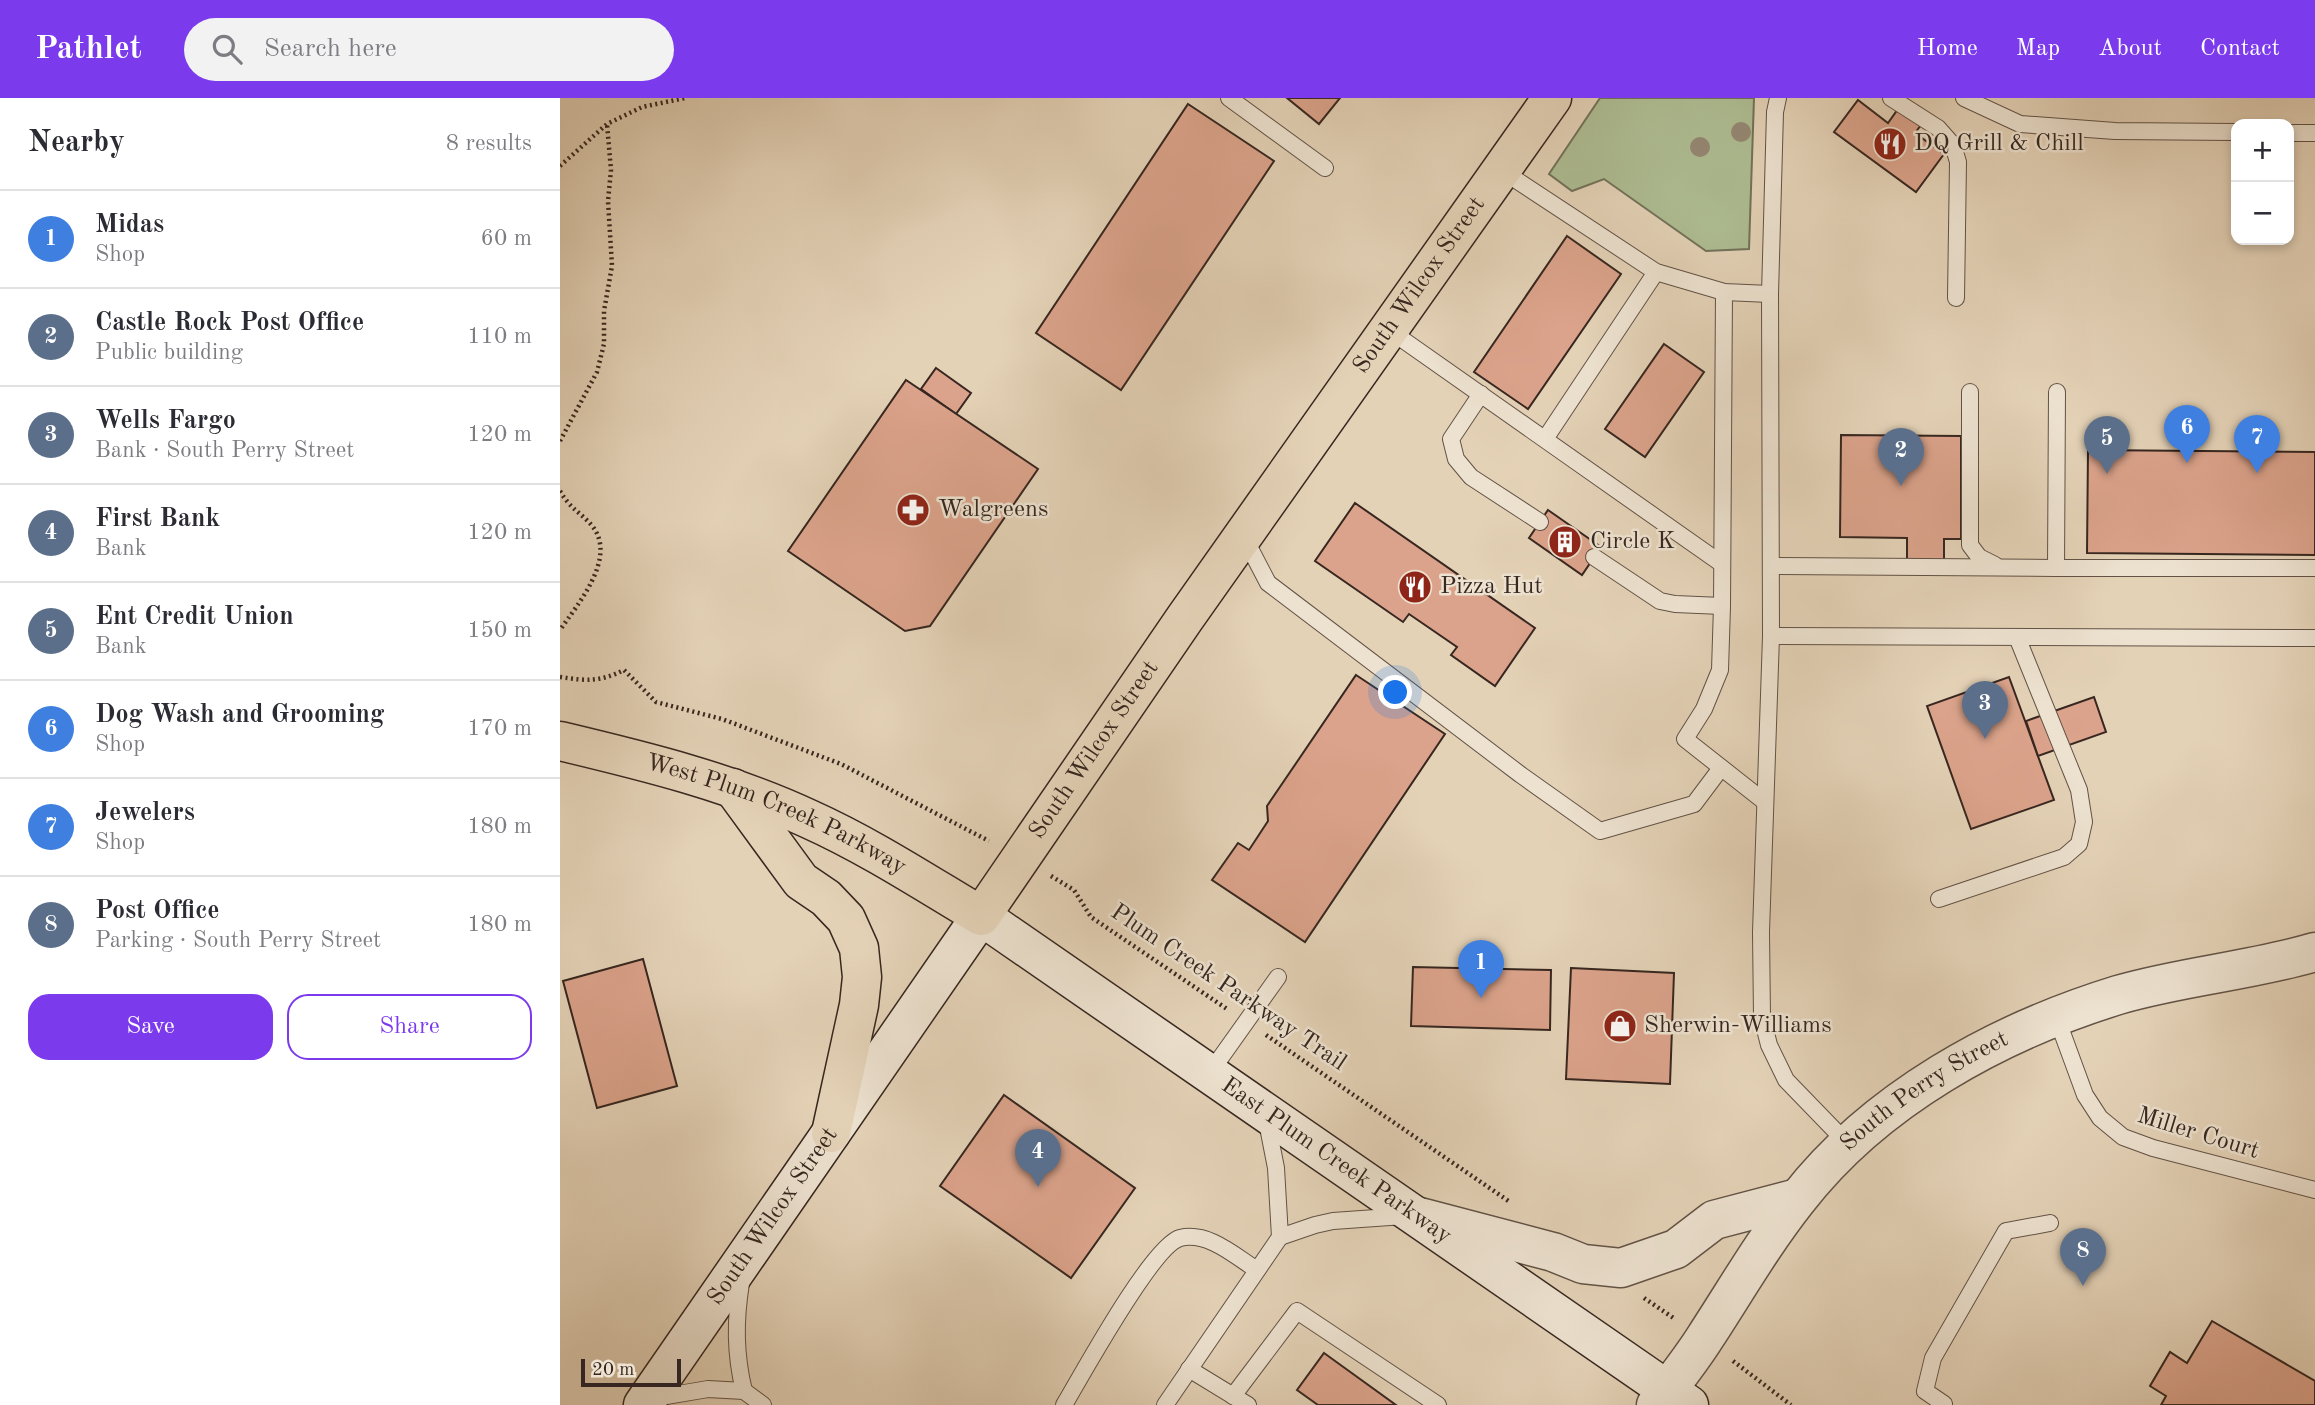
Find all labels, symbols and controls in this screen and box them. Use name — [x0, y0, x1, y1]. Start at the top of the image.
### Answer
search box — [184, 18, 674, 81]
icon: search — [208, 30, 246, 68]
text: Pathlet — [35, 33, 142, 66]
text: Search here — [264, 36, 397, 62]
text: Home — [1917, 37, 1978, 61]
text: Map — [2016, 37, 2060, 61]
text: About — [2098, 37, 2162, 61]
text: Contact — [2200, 37, 2280, 61]
map controls — [2231, 119, 2294, 245]
button: + — [2231, 119, 2294, 182]
restaurant icon: DQ Grill & Chill — [1871, 125, 1909, 163]
text: Nearby — [28, 128, 125, 158]
text: 8 results — [446, 132, 532, 155]
place label: DQ Grill & Chill — [1914, 132, 2084, 156]
button: − — [2231, 182, 2294, 245]
street label: South Wilcox Street — [1349, 193, 1490, 378]
text: Midas — [95, 212, 164, 238]
text: 1 — [44, 227, 58, 250]
text: 60 m — [481, 227, 532, 250]
text: Shop — [95, 243, 145, 266]
text: Castle Rock Post Office — [95, 310, 364, 336]
text: 2 — [44, 325, 58, 348]
text: 110 m — [467, 325, 532, 348]
text: Public building — [95, 341, 243, 364]
pin: 6 — [2164, 405, 2210, 463]
text: Wells Fargo — [95, 408, 236, 434]
pin: 7 — [2234, 415, 2280, 473]
pin: 5 — [2084, 416, 2130, 474]
text: 3 — [44, 423, 58, 446]
text: 120 m — [467, 423, 532, 446]
pin: 2 — [1878, 428, 1924, 486]
text: Bank · South Perry Street — [95, 439, 354, 462]
pharmacy icon: Walgreens — [894, 491, 932, 529]
place label: Walgreens — [938, 498, 1048, 522]
text: First Bank — [95, 506, 220, 532]
text: 4 — [44, 521, 58, 544]
text: 120 m — [467, 521, 532, 544]
building icon: Circle K — [1546, 523, 1584, 561]
place label: Circle K — [1590, 530, 1675, 554]
text: Bank — [95, 537, 147, 560]
restaurant icon: Pizza Hut — [1396, 568, 1434, 606]
place label: Pizza Hut — [1440, 575, 1543, 599]
text: Ent Credit Union — [95, 604, 294, 630]
text: 5 — [44, 619, 58, 642]
text: 150 m — [467, 619, 532, 642]
text: Bank — [95, 635, 147, 658]
street label: South Wilcox Street — [1025, 657, 1164, 844]
your location — [1378, 675, 1412, 709]
pin: 3 — [1962, 681, 2008, 739]
text: Dog Wash and Grooming — [95, 702, 384, 728]
text: 6 — [44, 717, 58, 740]
text: 170 m — [467, 717, 532, 740]
text: Shop — [95, 733, 145, 756]
street label: West Plum Creek Parkway — [643, 751, 910, 880]
text: Jewelers — [95, 800, 195, 826]
text: 7 — [44, 815, 58, 838]
text: 180 m — [467, 815, 532, 838]
text: Shop — [95, 831, 145, 854]
text: Post Office — [95, 898, 220, 924]
street label: Plum Creek Parkway Trail — [1106, 900, 1350, 1076]
text: 8 — [44, 913, 58, 936]
text: 180 m — [467, 913, 532, 936]
text: Parking · South Perry Street — [95, 929, 381, 952]
pin: 1 — [1458, 940, 1504, 998]
button: Save — [28, 994, 273, 1060]
button: Share — [287, 994, 532, 1060]
shop icon: Sherwin-Williams — [1601, 1007, 1639, 1045]
place label: Sherwin-Williams — [1644, 1014, 1832, 1038]
street label: South Perry Street — [1836, 1027, 2012, 1156]
street label: East Plum Creek Parkway — [1216, 1073, 1456, 1249]
street label: Miller Court — [2134, 1104, 2262, 1164]
street label: South Wilcox Street — [704, 1123, 843, 1310]
pin: 4 — [1015, 1129, 1061, 1187]
pin: 8 — [2060, 1228, 2106, 1286]
scale bar — [581, 1356, 681, 1388]
text: 20 m — [592, 1361, 634, 1380]

